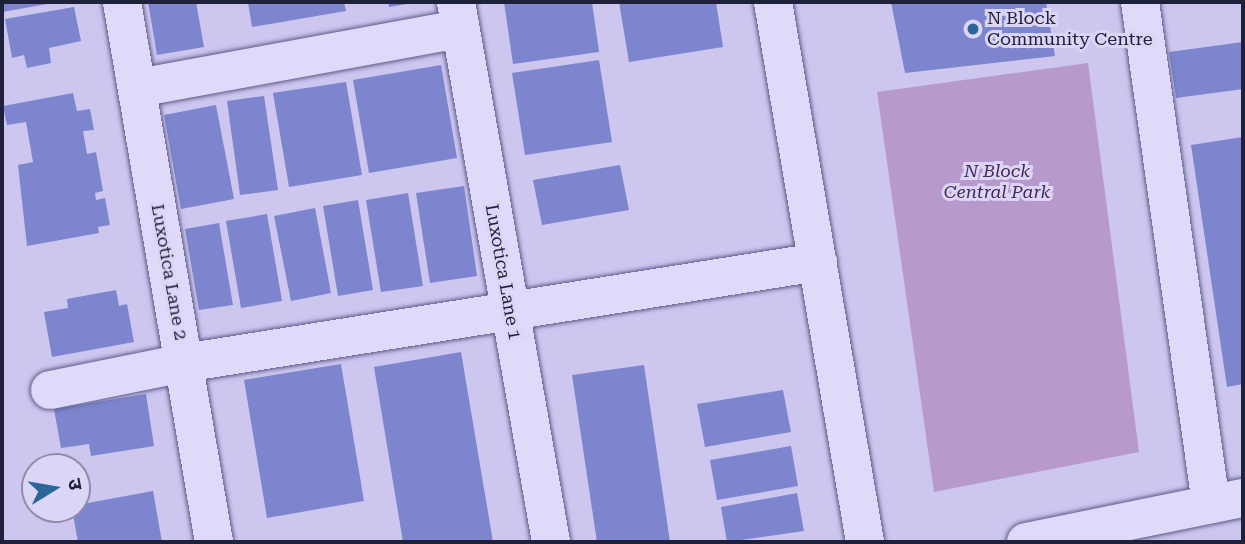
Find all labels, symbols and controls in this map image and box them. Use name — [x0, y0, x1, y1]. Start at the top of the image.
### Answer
place label: N Block Community Centre — [987, 8, 1153, 50]
marker: N Block Community Centre — [965, 21, 981, 37]
park label: N Block Central Park — [944, 161, 1050, 204]
street label: Luxotica Lane 2 — [146, 202, 192, 342]
street label: Luxotica Lane 1 — [480, 202, 526, 342]
north arrow — [21, 453, 91, 523]
text: उ — [63, 477, 87, 492]

